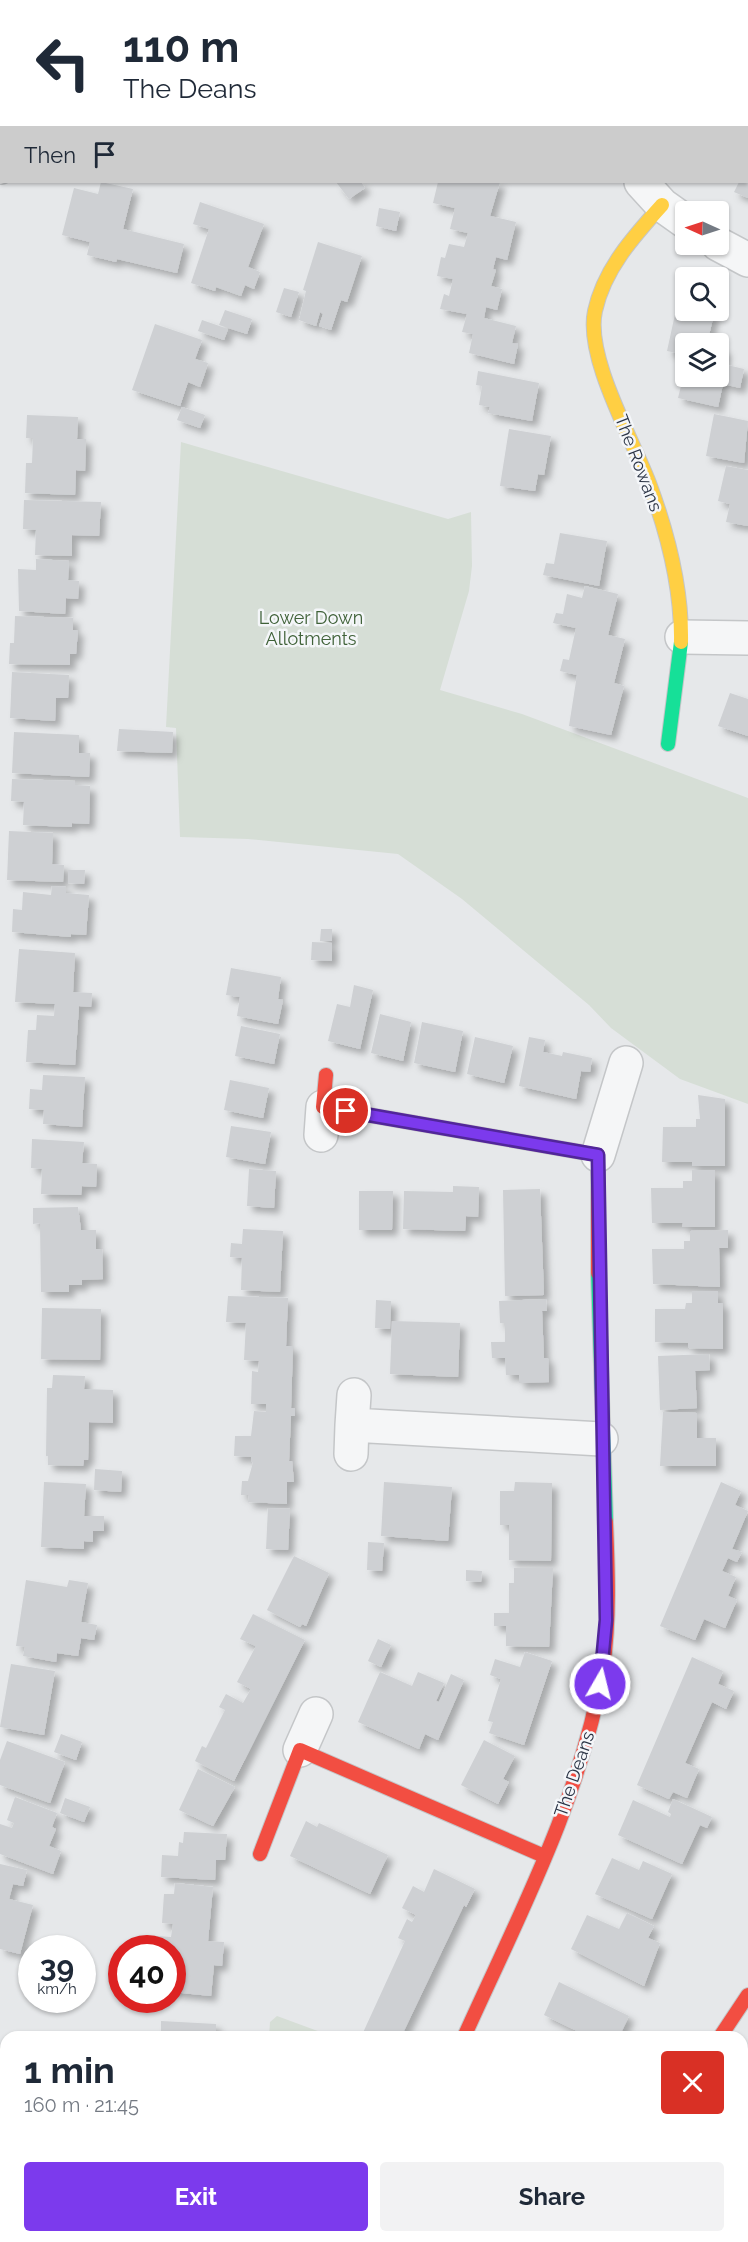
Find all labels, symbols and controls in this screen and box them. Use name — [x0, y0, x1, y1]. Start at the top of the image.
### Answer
text: 110 m — [123, 23, 239, 72]
icon: left — [24, 24, 102, 102]
text: The Deans — [123, 73, 257, 104]
icon: arrive — [88, 138, 121, 171]
text: Then — [24, 142, 76, 168]
north arrow — [675, 201, 729, 255]
map controls — [675, 201, 729, 387]
button: search — [675, 267, 729, 321]
button: layers — [675, 333, 729, 387]
street label: The Rowans — [611, 412, 667, 515]
park label: Lower Down Allotments — [259, 607, 363, 649]
pin — [320, 1085, 371, 1136]
icon: arrive — [329, 1094, 362, 1127]
position arrow — [568, 1652, 632, 1716]
street label: The Deans — [550, 1728, 599, 1820]
speed limit sign: 40 — [108, 1935, 186, 2013]
text: 39 — [40, 1949, 74, 1984]
text: km/h — [37, 1980, 77, 1998]
text: 1 min — [24, 2049, 115, 2091]
button: close — [661, 2051, 724, 2114]
text: 160 m · 21:45 — [24, 2093, 139, 2117]
button: Exit — [24, 2162, 368, 2231]
button: Share — [380, 2162, 724, 2231]

